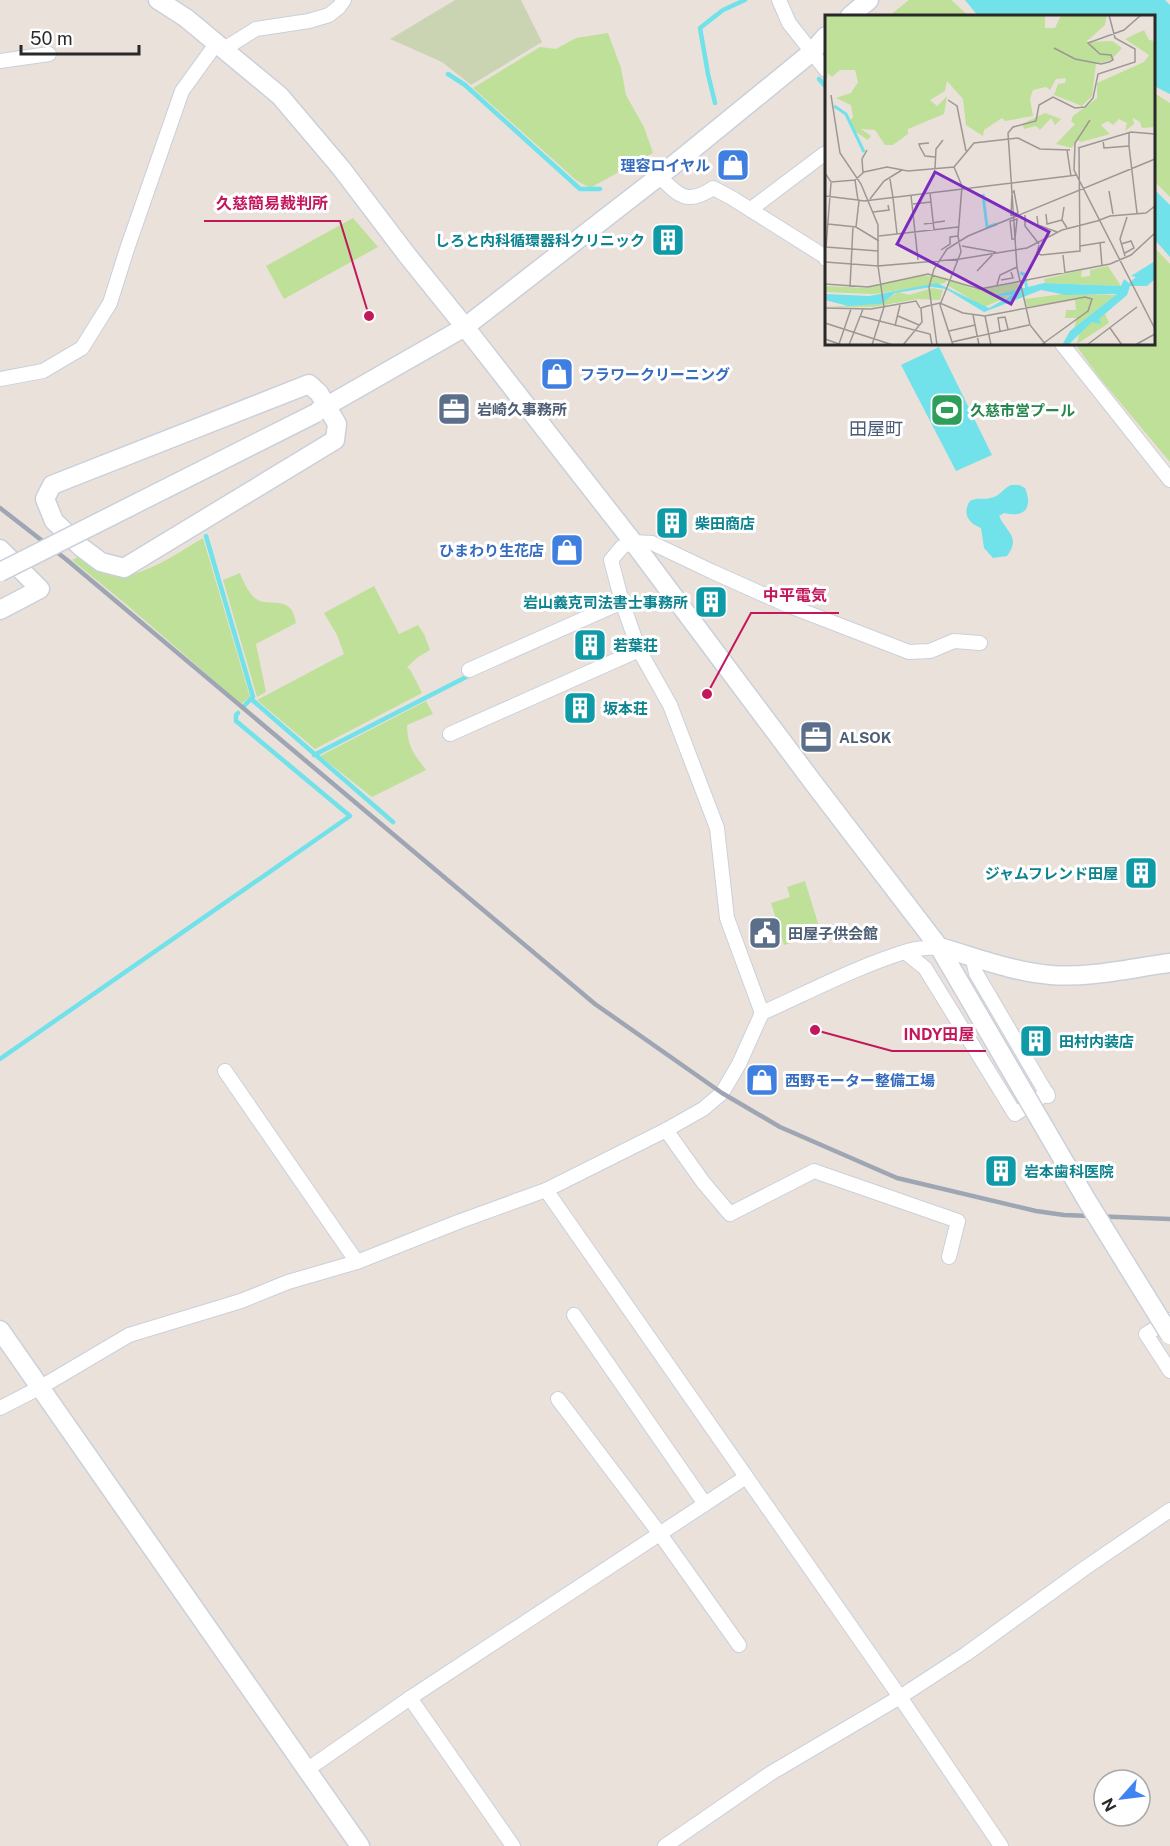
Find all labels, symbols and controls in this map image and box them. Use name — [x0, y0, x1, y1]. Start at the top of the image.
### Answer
inset map — [825, 15, 1155, 345]
scale bar — [21, 18, 140, 56]
text: 50 m — [30, 28, 73, 49]
shop icon: 理容ロイヤル — [715, 147, 751, 183]
place label: 理容ロイヤル — [620, 157, 710, 174]
callout: 久慈簡易裁判所 — [204, 187, 340, 221]
text: 久慈簡易裁判所 — [216, 194, 328, 213]
building icon: しろと内科循環器科クリニック — [650, 222, 686, 258]
place label: しろと内科循環器科クリニック — [435, 232, 645, 249]
shop icon: フラワークリーニング — [539, 356, 575, 392]
place label: フラワークリーニング — [580, 366, 730, 383]
office icon: 岩崎久事務所 — [436, 391, 472, 427]
sports icon: 久慈市営プール — [929, 392, 965, 428]
place label: 岩崎久事務所 — [477, 401, 567, 418]
place label: 久慈市営プール — [970, 402, 1075, 419]
district label: 田屋町 — [849, 418, 903, 439]
building icon: 柴田商店 — [654, 505, 690, 541]
place label: 柴田商店 — [695, 515, 755, 532]
shop icon: ひまわり生花店 — [549, 532, 585, 568]
place label: ひまわり生花店 — [439, 542, 544, 559]
callout: 中平電気 — [751, 579, 839, 613]
building icon: 岩山義克司法書士事務所 — [693, 584, 729, 620]
text: 中平電気 — [763, 586, 827, 605]
place label: 岩山義克司法書士事務所 — [523, 594, 688, 611]
building icon: 若葉荘 — [572, 627, 608, 663]
place label: 若葉荘 — [613, 637, 658, 654]
building icon: 坂本荘 — [562, 690, 598, 726]
place label: 坂本荘 — [603, 700, 648, 717]
office icon: ALSOK — [798, 719, 834, 755]
place label: ALSOK — [839, 729, 892, 746]
building icon: ジャムフレンド田屋 — [1123, 855, 1159, 891]
place label: ジャムフレンド田屋 — [985, 865, 1118, 882]
public building icon: 田屋子供会館 — [747, 915, 783, 951]
place label: 田屋子供会館 — [788, 925, 878, 942]
callout: INDY田屋 — [892, 1017, 986, 1051]
building icon: 田村内装店 — [1018, 1023, 1054, 1059]
text: INDY田屋 — [904, 1025, 974, 1044]
place label: 田村内装店 — [1059, 1033, 1134, 1050]
shop icon: 西野モーター整備工場 — [744, 1062, 780, 1098]
place label: 西野モーター整備工場 — [785, 1072, 935, 1089]
building icon: 岩本歯科医院 — [983, 1153, 1019, 1189]
place label: 岩本歯科医院 — [1024, 1163, 1114, 1180]
north arrow — [1092, 1768, 1152, 1828]
text: N — [1098, 1795, 1121, 1815]

